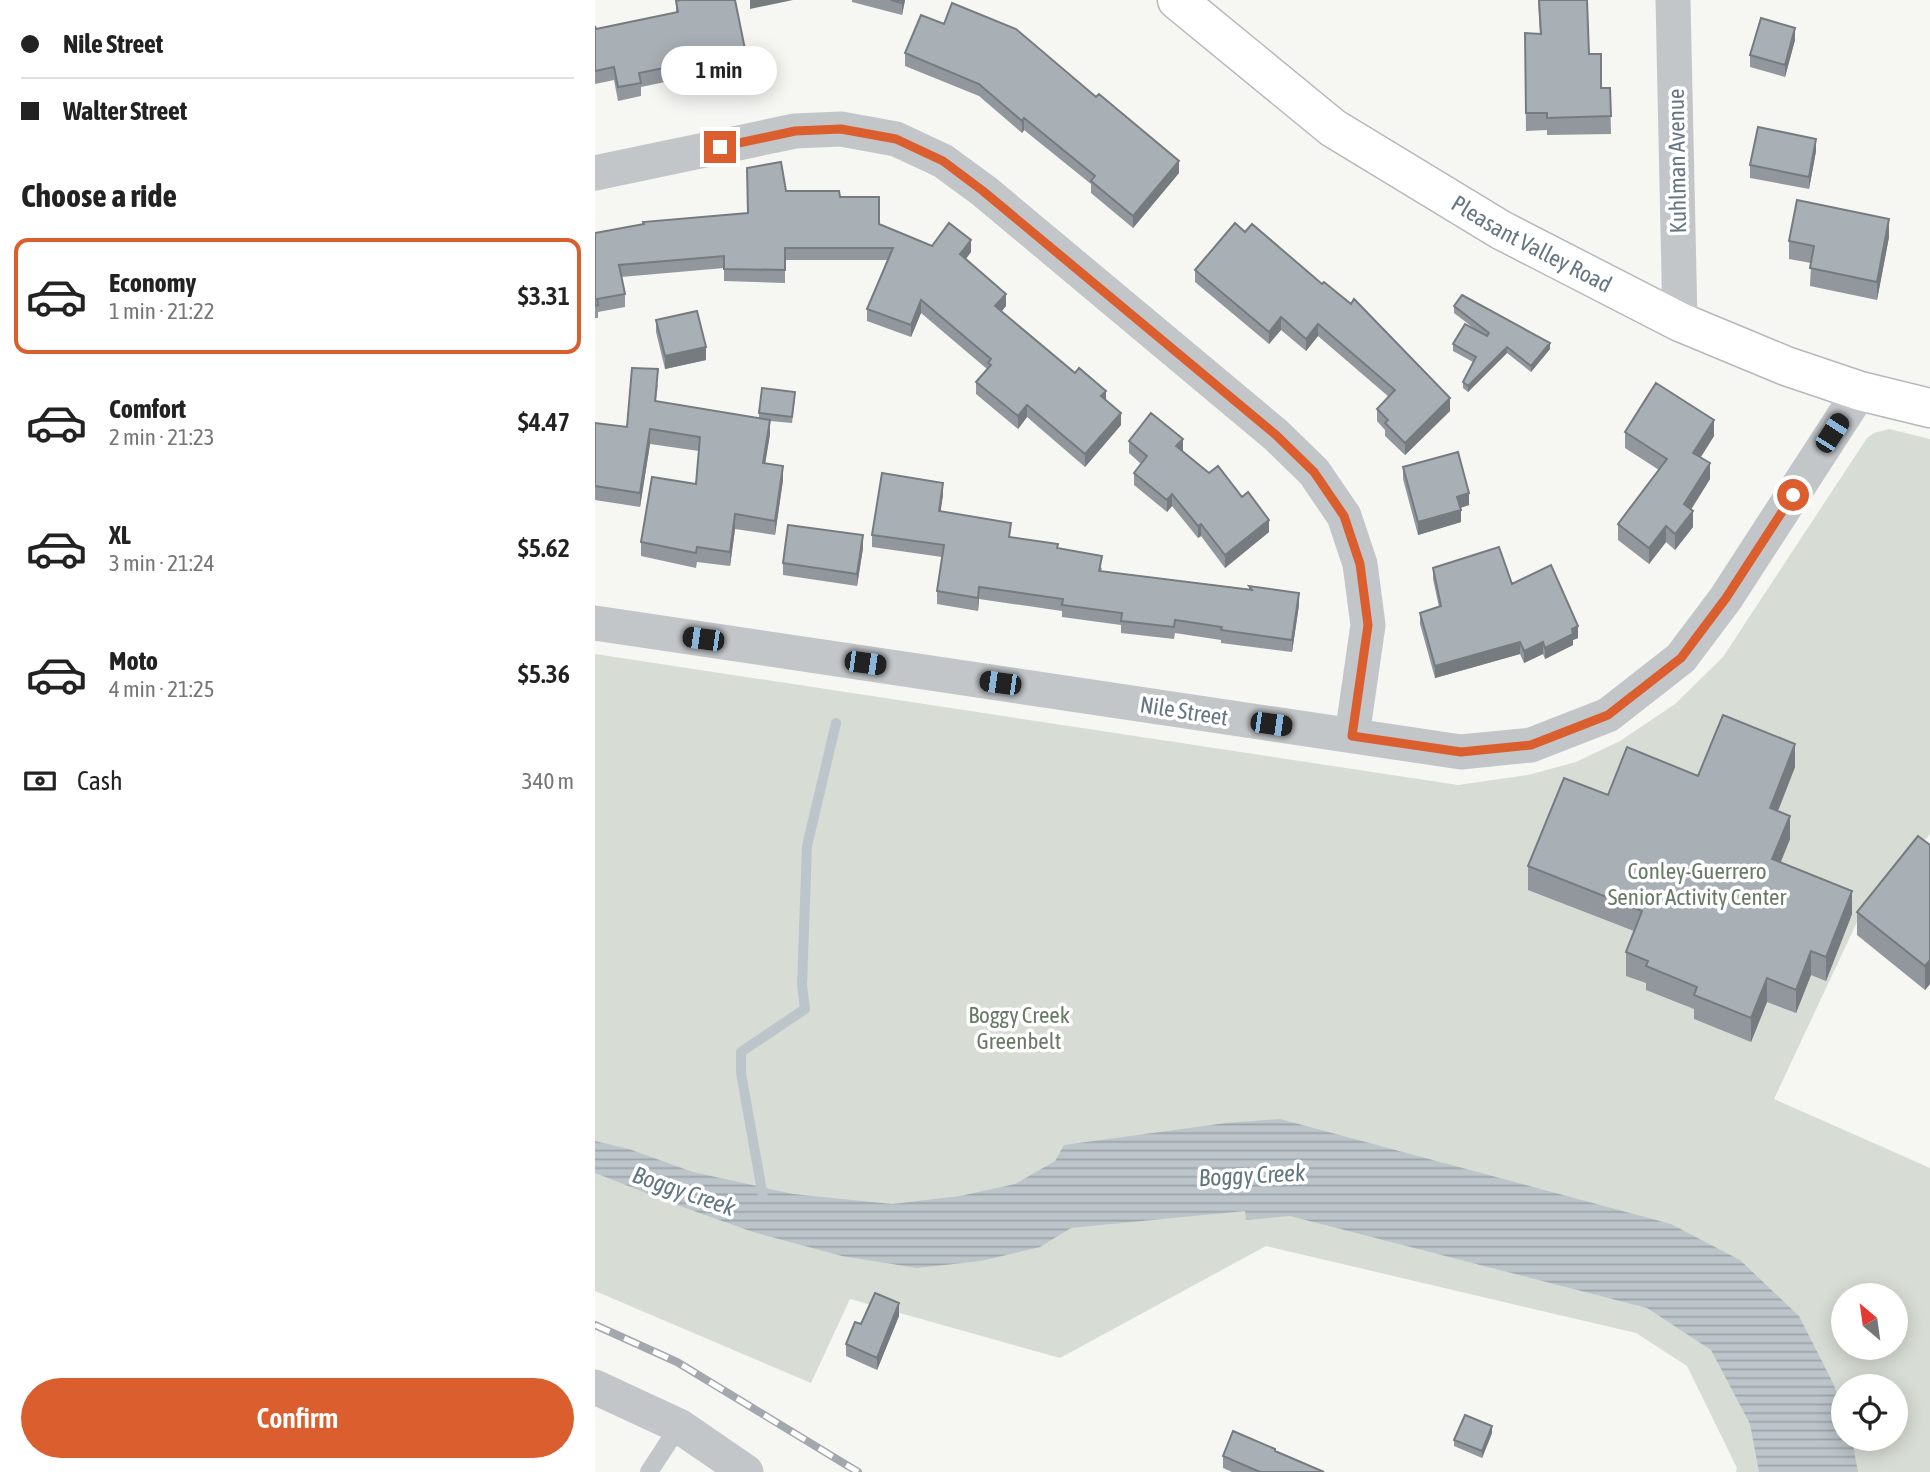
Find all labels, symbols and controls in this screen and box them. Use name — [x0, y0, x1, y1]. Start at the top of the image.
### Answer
text: Nile Street — [63, 29, 163, 59]
callout: 1 min — [662, 46, 778, 94]
text: 1 min — [696, 57, 742, 83]
street label: Kuhlman Avenue — [1663, 88, 1691, 234]
text: Walter Street — [63, 96, 187, 126]
route end — [704, 131, 736, 163]
text: Choose a ride — [21, 177, 177, 214]
street label: Pleasant Valley Road — [1447, 190, 1616, 298]
icon: car — [25, 265, 88, 328]
text: Economy — [109, 268, 196, 298]
text: $3.31 — [518, 281, 570, 311]
text: 1 min · 21:22 — [109, 298, 215, 324]
icon: car — [25, 391, 88, 454]
text: Comfort — [109, 394, 186, 424]
text: $4.47 — [518, 407, 570, 437]
car — [1812, 410, 1853, 456]
text: 2 min · 21:23 — [109, 424, 215, 450]
route start — [1777, 479, 1809, 511]
icon: car — [25, 517, 88, 580]
text: XL — [109, 520, 131, 550]
text: $5.62 — [518, 533, 570, 563]
text: 3 min · 21:24 — [109, 550, 215, 576]
car — [681, 626, 726, 652]
icon: car — [25, 643, 88, 706]
text: Moto — [109, 646, 158, 676]
car — [843, 650, 888, 676]
text: $5.36 — [518, 659, 570, 689]
car — [978, 670, 1023, 696]
text: 4 min · 21:25 — [109, 676, 215, 702]
street label: Nile Street — [1138, 691, 1230, 731]
car — [1249, 711, 1294, 737]
icon: cash — [21, 762, 59, 800]
text: Cash — [77, 766, 123, 796]
text: 340 m — [522, 768, 574, 794]
park label: Conley-Guerrero Senior Activity Center — [1608, 858, 1787, 910]
park label: Boggy Creek Greenbelt — [968, 1002, 1070, 1054]
water label: Boggy Creek — [1198, 1159, 1307, 1191]
water label: Boggy Creek — [629, 1161, 739, 1221]
north arrow — [1831, 1283, 1907, 1360]
map controls — [1831, 1283, 1908, 1451]
button: locate — [1831, 1374, 1908, 1451]
button: Confirm — [21, 1378, 574, 1458]

